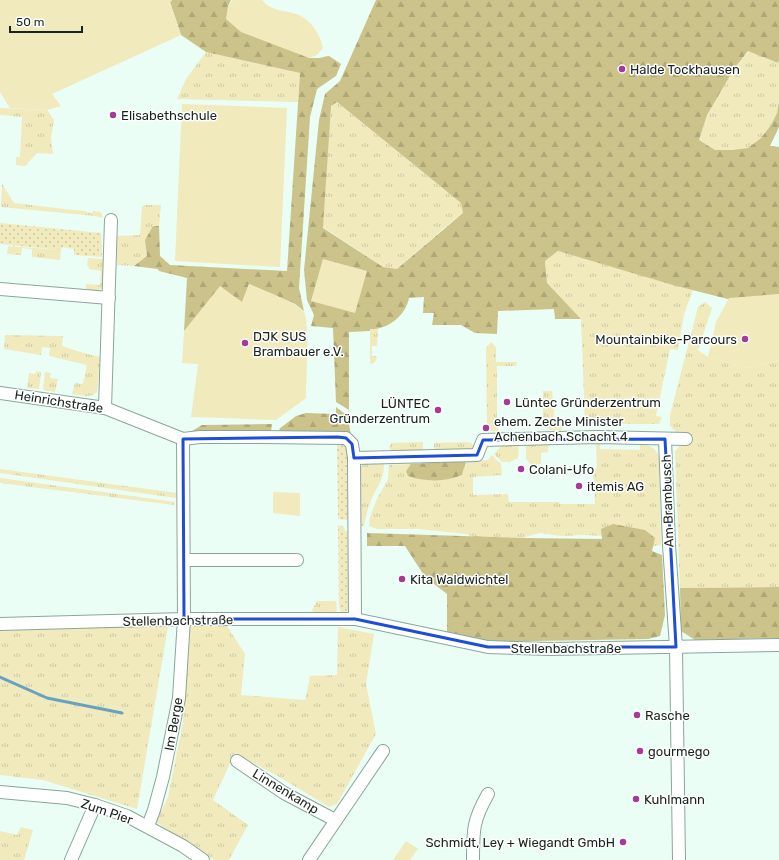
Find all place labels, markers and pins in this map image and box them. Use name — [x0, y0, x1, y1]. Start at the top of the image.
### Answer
place label: Halde Tockhausen — [630, 62, 740, 77]
marker: Halde Tockhausen — [617, 64, 627, 74]
place label: Elisabethschule — [121, 108, 217, 123]
marker: Elisabethschule — [108, 110, 118, 120]
place label: DJK SUS Brambauer e.V. — [253, 329, 344, 359]
place label: Mountainbike-Parcours — [595, 332, 737, 347]
marker: Mountainbike-Parcours — [740, 334, 750, 344]
marker: DJK SUS Brambauer e.V. — [240, 338, 250, 348]
place label: Lüntec Gründerzentrum — [515, 395, 661, 410]
place label: LÜNTEC Gründerzentrum — [330, 396, 430, 426]
marker: Lüntec Gründerzentrum — [502, 397, 512, 407]
marker: LÜNTEC Gründerzentrum — [433, 405, 443, 415]
place label: ehem. Zeche Minister Achenbach Schacht 4 — [494, 414, 628, 444]
marker: ehem. Zeche Minister Achenbach Schacht 4 — [481, 423, 491, 433]
place label: Colani-Ufo — [529, 462, 594, 477]
marker: Colani-Ufo — [516, 464, 526, 474]
place label: itemis AG — [587, 479, 644, 494]
marker: itemis AG — [574, 481, 584, 491]
place label: Kita Waldwichtel — [410, 572, 508, 587]
marker: Kita Waldwichtel — [397, 574, 407, 584]
place label: Rasche — [645, 708, 690, 723]
marker: Rasche — [632, 710, 642, 720]
place label: gourmego — [648, 744, 710, 760]
marker: gourmego — [635, 746, 645, 756]
place label: Kuhlmann — [644, 792, 705, 807]
marker: Kuhlmann — [631, 794, 641, 804]
place label: Schmidt, Ley + Wiegandt GmbH — [426, 835, 615, 851]
marker: Schmidt, Ley + Wiegandt GmbH — [618, 837, 628, 847]

